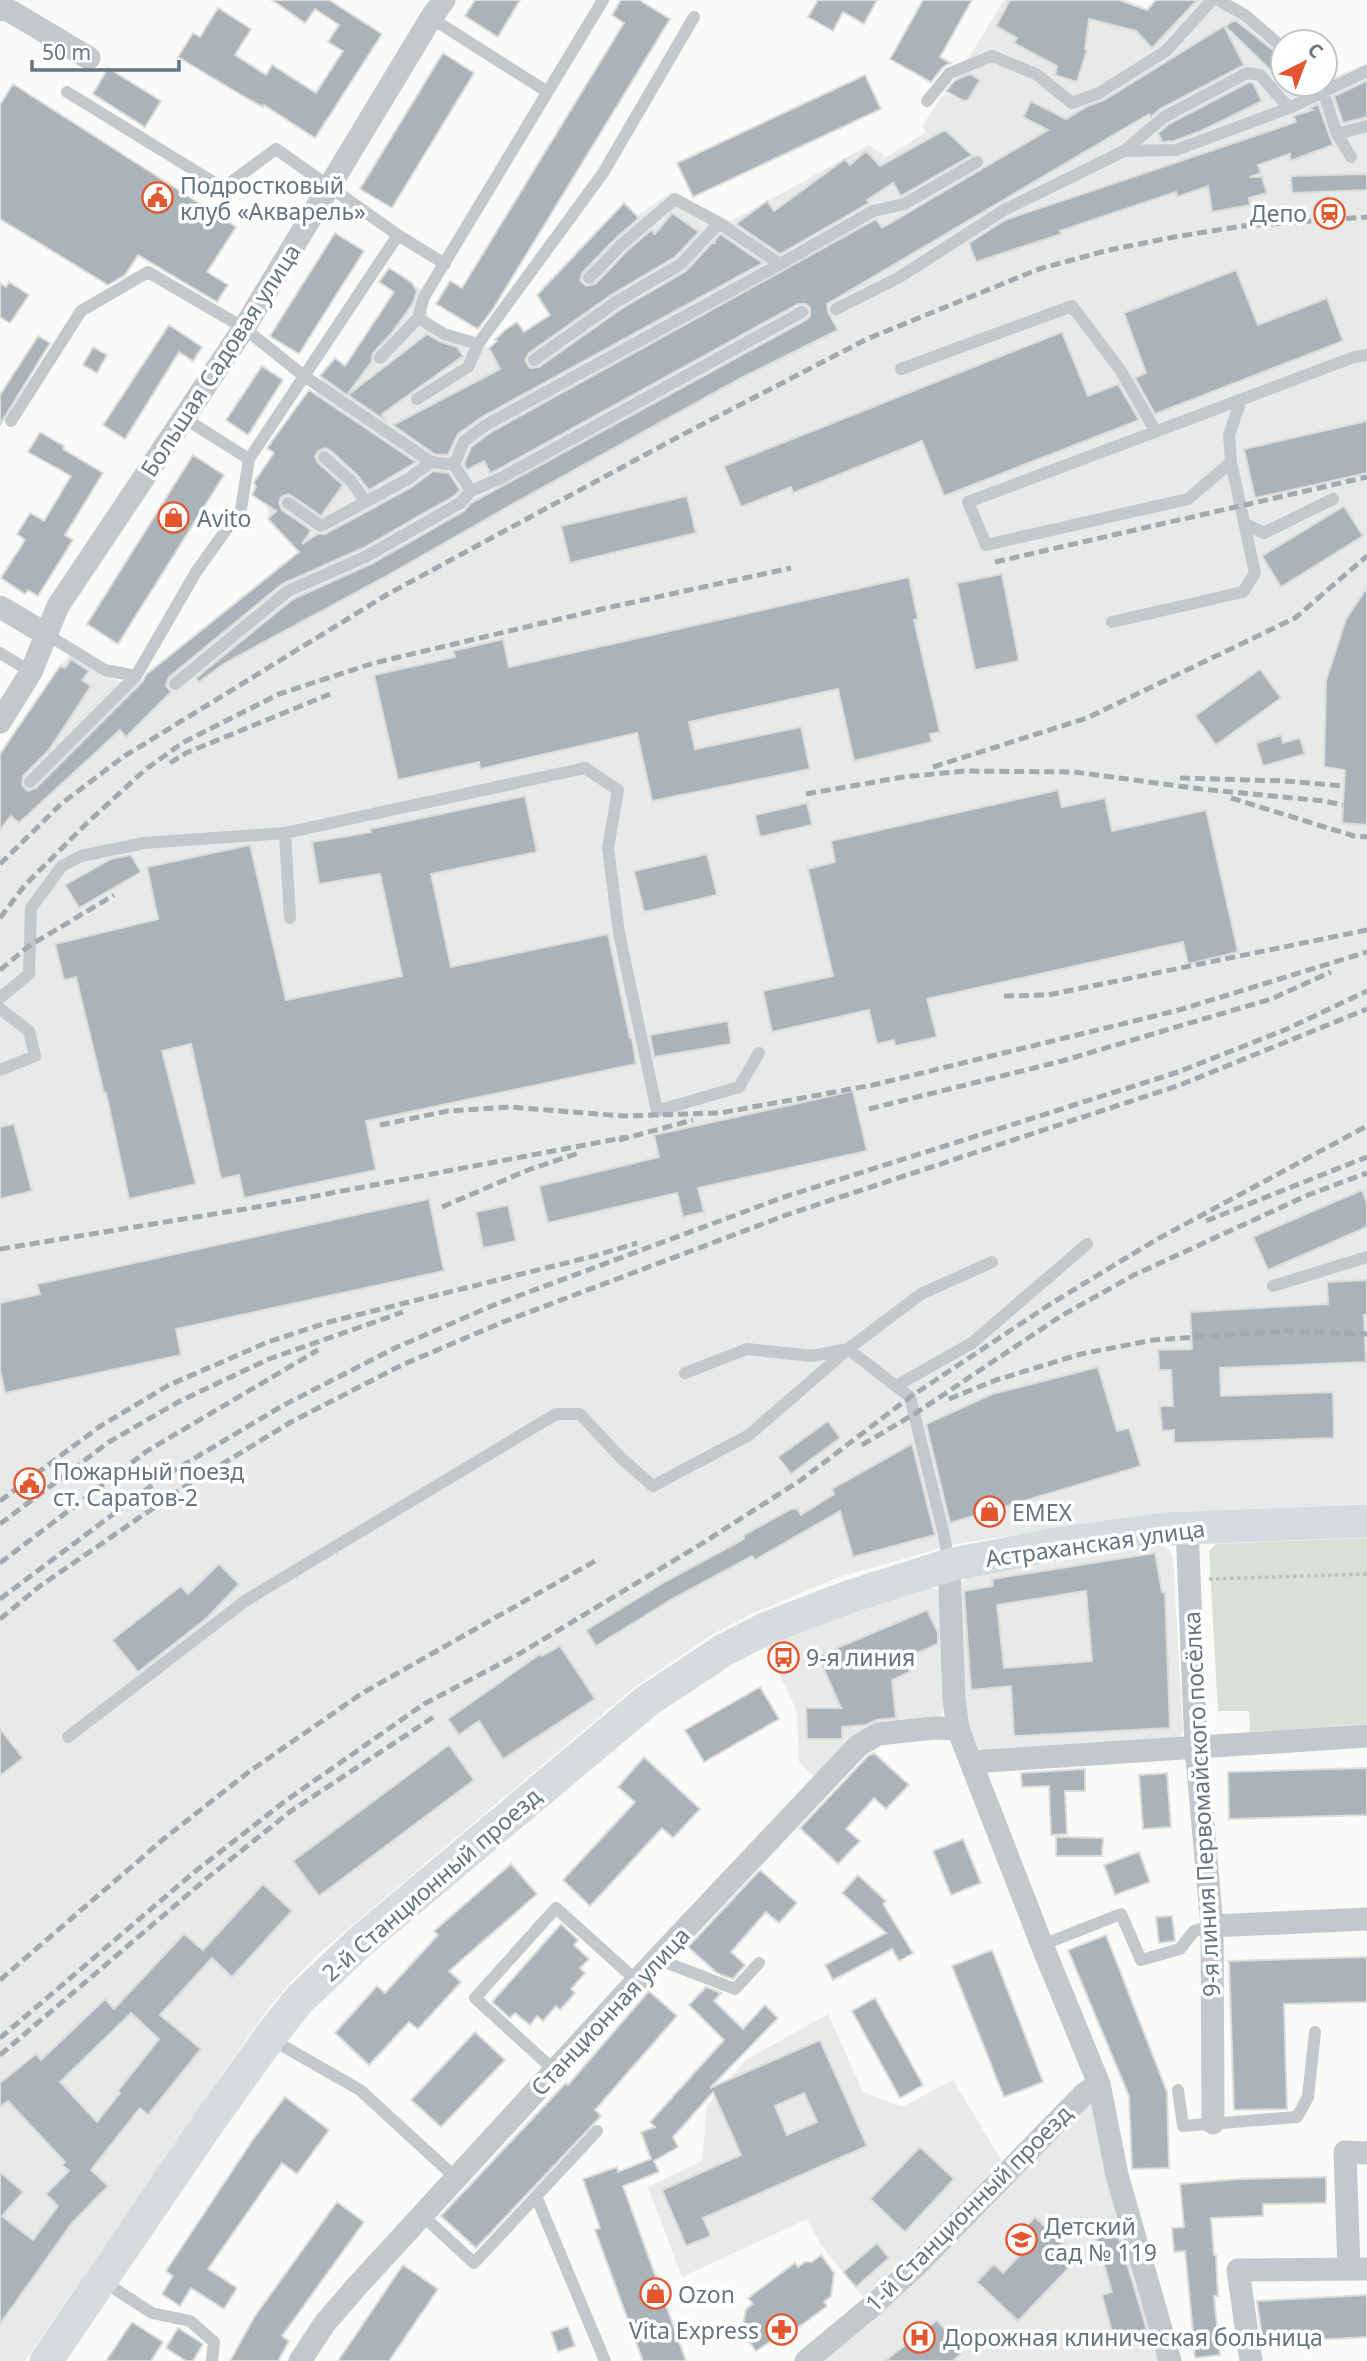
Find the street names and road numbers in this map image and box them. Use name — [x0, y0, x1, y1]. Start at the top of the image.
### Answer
street label: Большая Садовая улица — [133, 237, 307, 483]
street label: Астраханская улица — [983, 1512, 1207, 1574]
street label: 9-я линия Первомайского посёлка — [1175, 1611, 1227, 1997]
street label: 2-й Станционный проезд — [315, 1780, 547, 1988]
street label: Станционная улица — [523, 1920, 697, 2102]
street label: 1-й Станционный проезд — [857, 2097, 1079, 2319]

